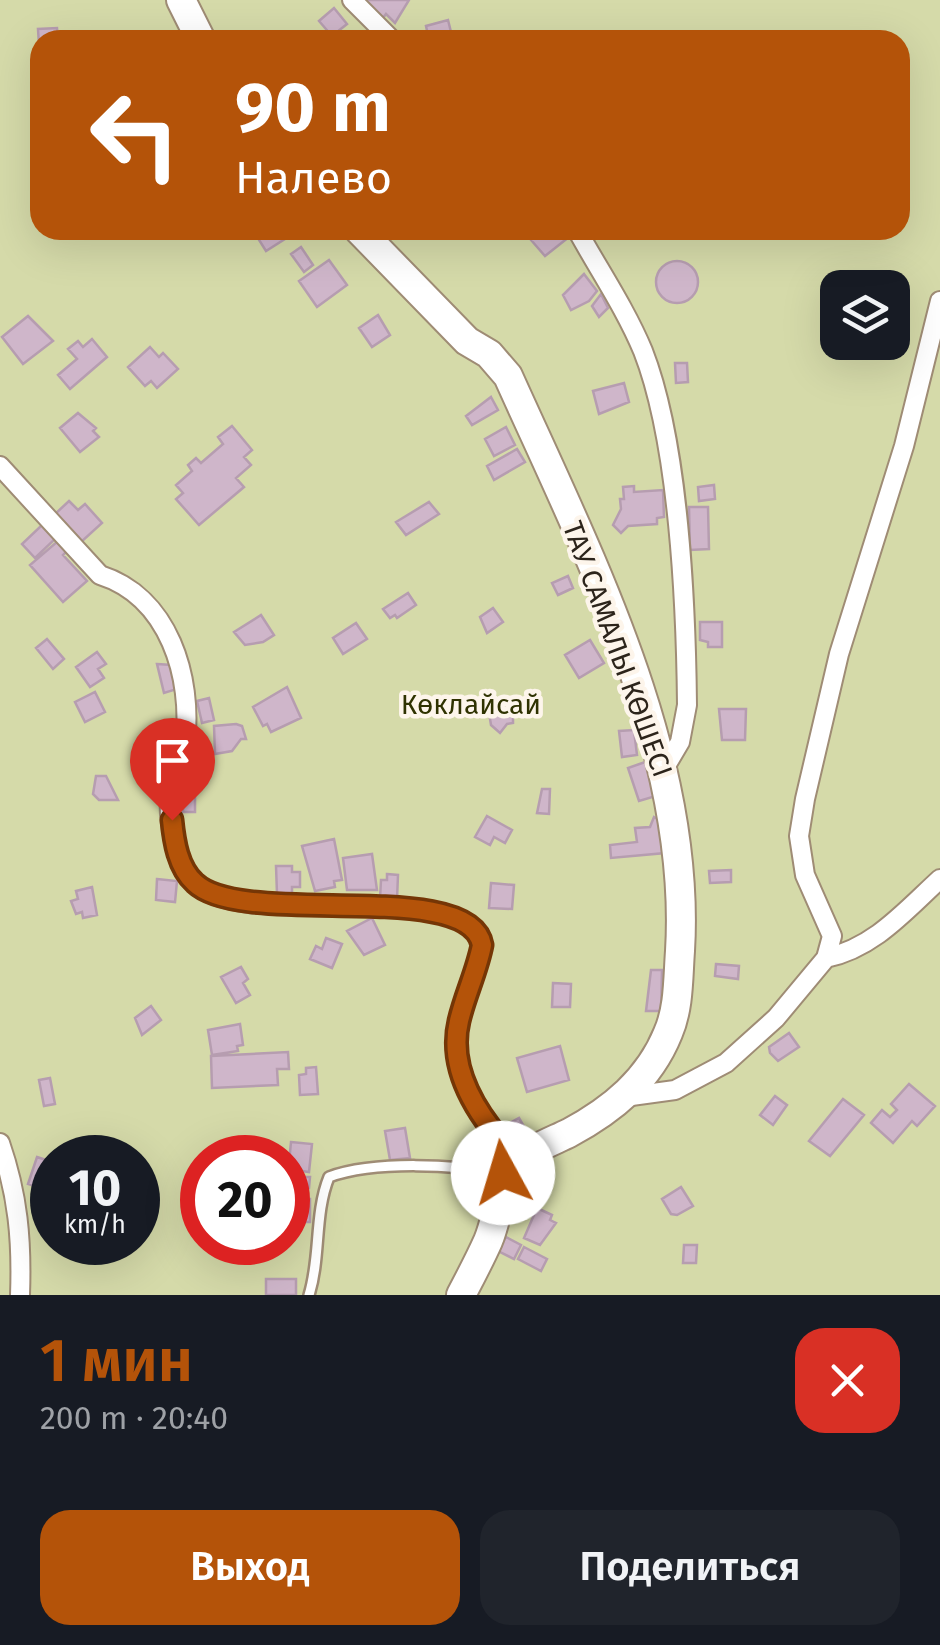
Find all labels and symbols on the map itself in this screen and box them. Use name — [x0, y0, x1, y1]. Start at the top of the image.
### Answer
street label: ТАУ САМАЛЫ КӨШЕСІ — [556, 517, 679, 781]
park label: Көклайсай — [401, 688, 541, 721]
pin — [130, 718, 215, 821]
position arrow — [451, 1121, 555, 1225]
speed limit sign: 20 — [180, 1135, 310, 1265]

